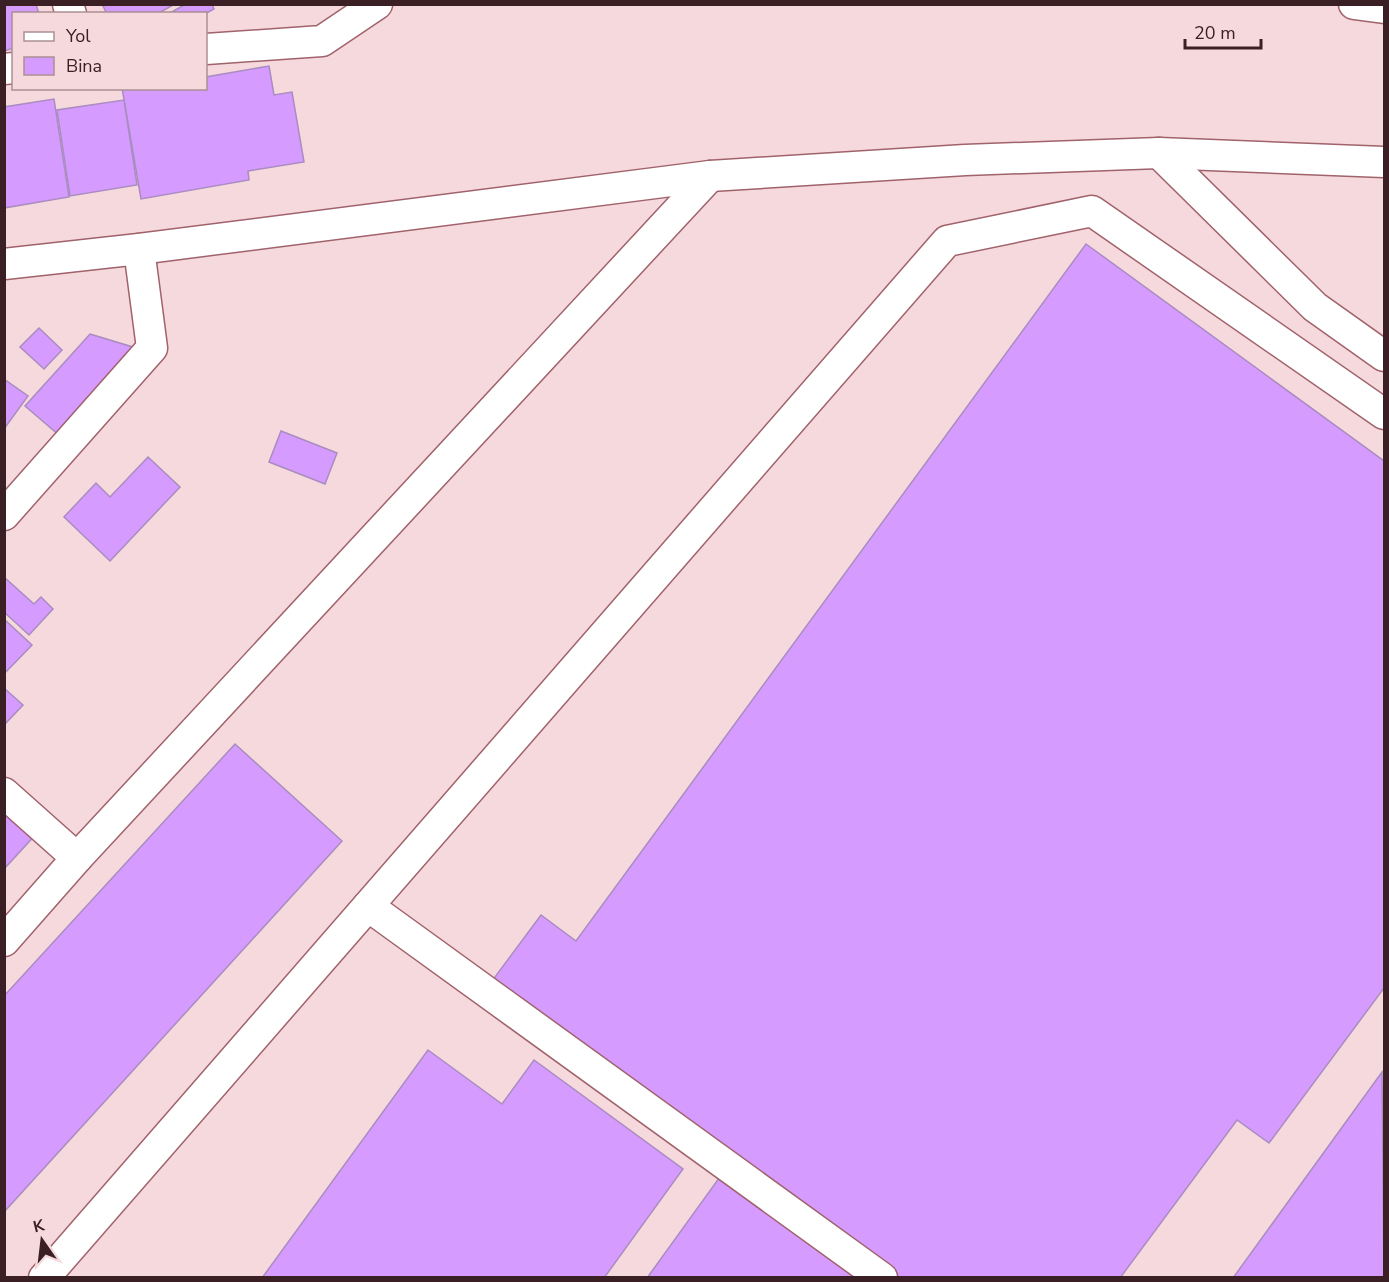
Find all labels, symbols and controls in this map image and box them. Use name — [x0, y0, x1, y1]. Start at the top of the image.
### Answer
legend — [12, 12, 207, 90]
scale bar — [1185, 12, 1262, 50]
text: 20 m — [1194, 21, 1236, 45]
text: Yol — [65, 24, 91, 48]
text: Bina — [66, 54, 102, 78]
north arrow — [12, 1210, 72, 1270]
text: K — [31, 1214, 48, 1238]

